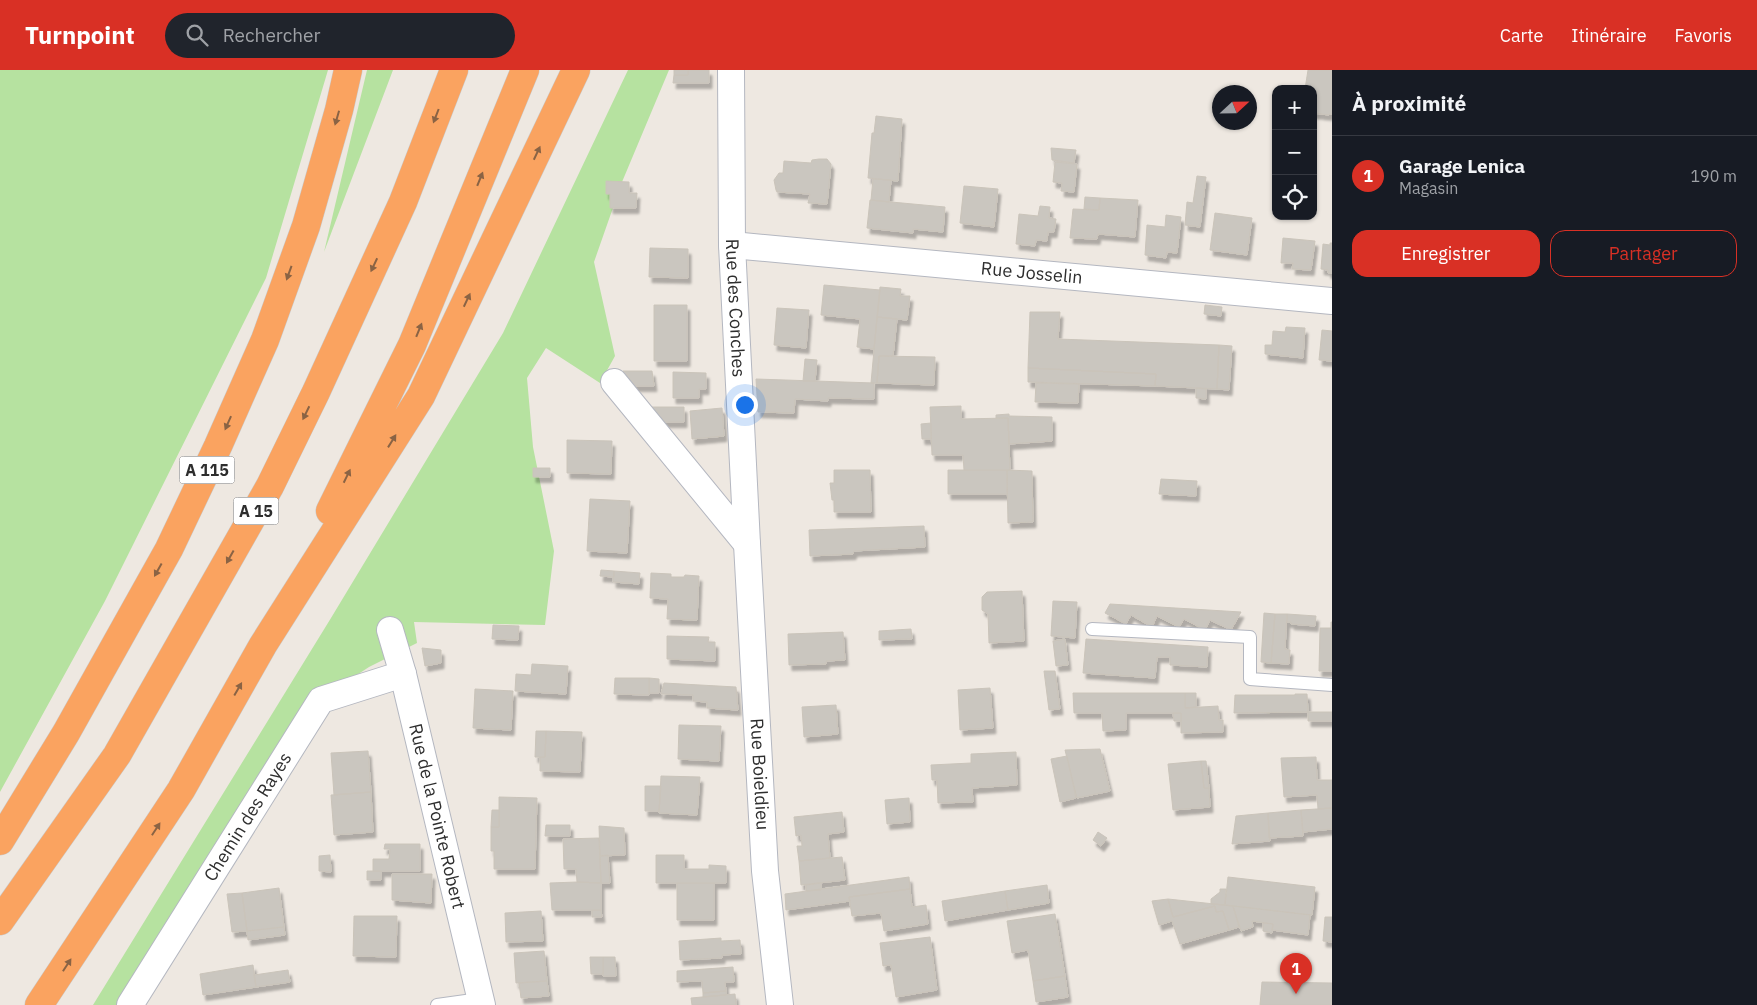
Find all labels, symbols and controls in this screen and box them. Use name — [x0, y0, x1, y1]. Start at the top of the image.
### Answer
search box — [165, 13, 515, 58]
text: Turnpoint — [25, 19, 135, 51]
icon: search — [183, 21, 211, 49]
text: Rechercher — [223, 23, 320, 47]
text: Carte — [1500, 24, 1543, 47]
text: Itinéraire — [1571, 24, 1647, 47]
text: Favoris — [1675, 24, 1732, 47]
north arrow — [1212, 85, 1257, 130]
map controls — [1272, 85, 1317, 220]
button: + — [1272, 85, 1317, 130]
text: À proximité — [1352, 89, 1466, 117]
one-way arrow — [432, 108, 440, 123]
one-way arrow — [333, 110, 341, 125]
button: − — [1272, 130, 1317, 175]
one-way arrow — [533, 146, 541, 160]
text: Garage Lenica — [1399, 154, 1525, 178]
text: 1 — [1363, 166, 1373, 186]
text: 190 m — [1690, 166, 1737, 186]
one-way arrow — [477, 172, 485, 186]
button: locate — [1272, 175, 1317, 220]
text: Magasin — [1399, 178, 1458, 198]
button: Enregistrer — [1352, 230, 1540, 277]
button: Partager — [1550, 230, 1737, 277]
street label: Rue des Conches — [721, 239, 751, 378]
street label: Rue Josselin — [980, 256, 1084, 289]
one-way arrow — [370, 258, 378, 273]
one-way arrow — [285, 265, 292, 280]
one-way arrow — [463, 293, 471, 307]
one-way arrow — [415, 323, 423, 337]
your location — [732, 392, 758, 418]
one-way arrow — [302, 406, 310, 420]
one-way arrow — [224, 416, 232, 430]
one-way arrow — [388, 434, 397, 447]
road number: A 115 — [180, 456, 234, 484]
one-way arrow — [344, 469, 352, 483]
road number: A 15 — [234, 498, 278, 524]
one-way arrow — [226, 550, 235, 564]
one-way arrow — [154, 562, 162, 577]
one-way arrow — [234, 682, 243, 695]
street label: Rue Boieldieu — [746, 718, 775, 831]
street label: Rue de la Pointe Robert — [404, 721, 471, 911]
street label: Chemin des Rayes — [198, 748, 296, 885]
one-way arrow — [151, 822, 160, 835]
pin: 1 — [1280, 953, 1312, 994]
one-way arrow — [62, 958, 71, 971]

